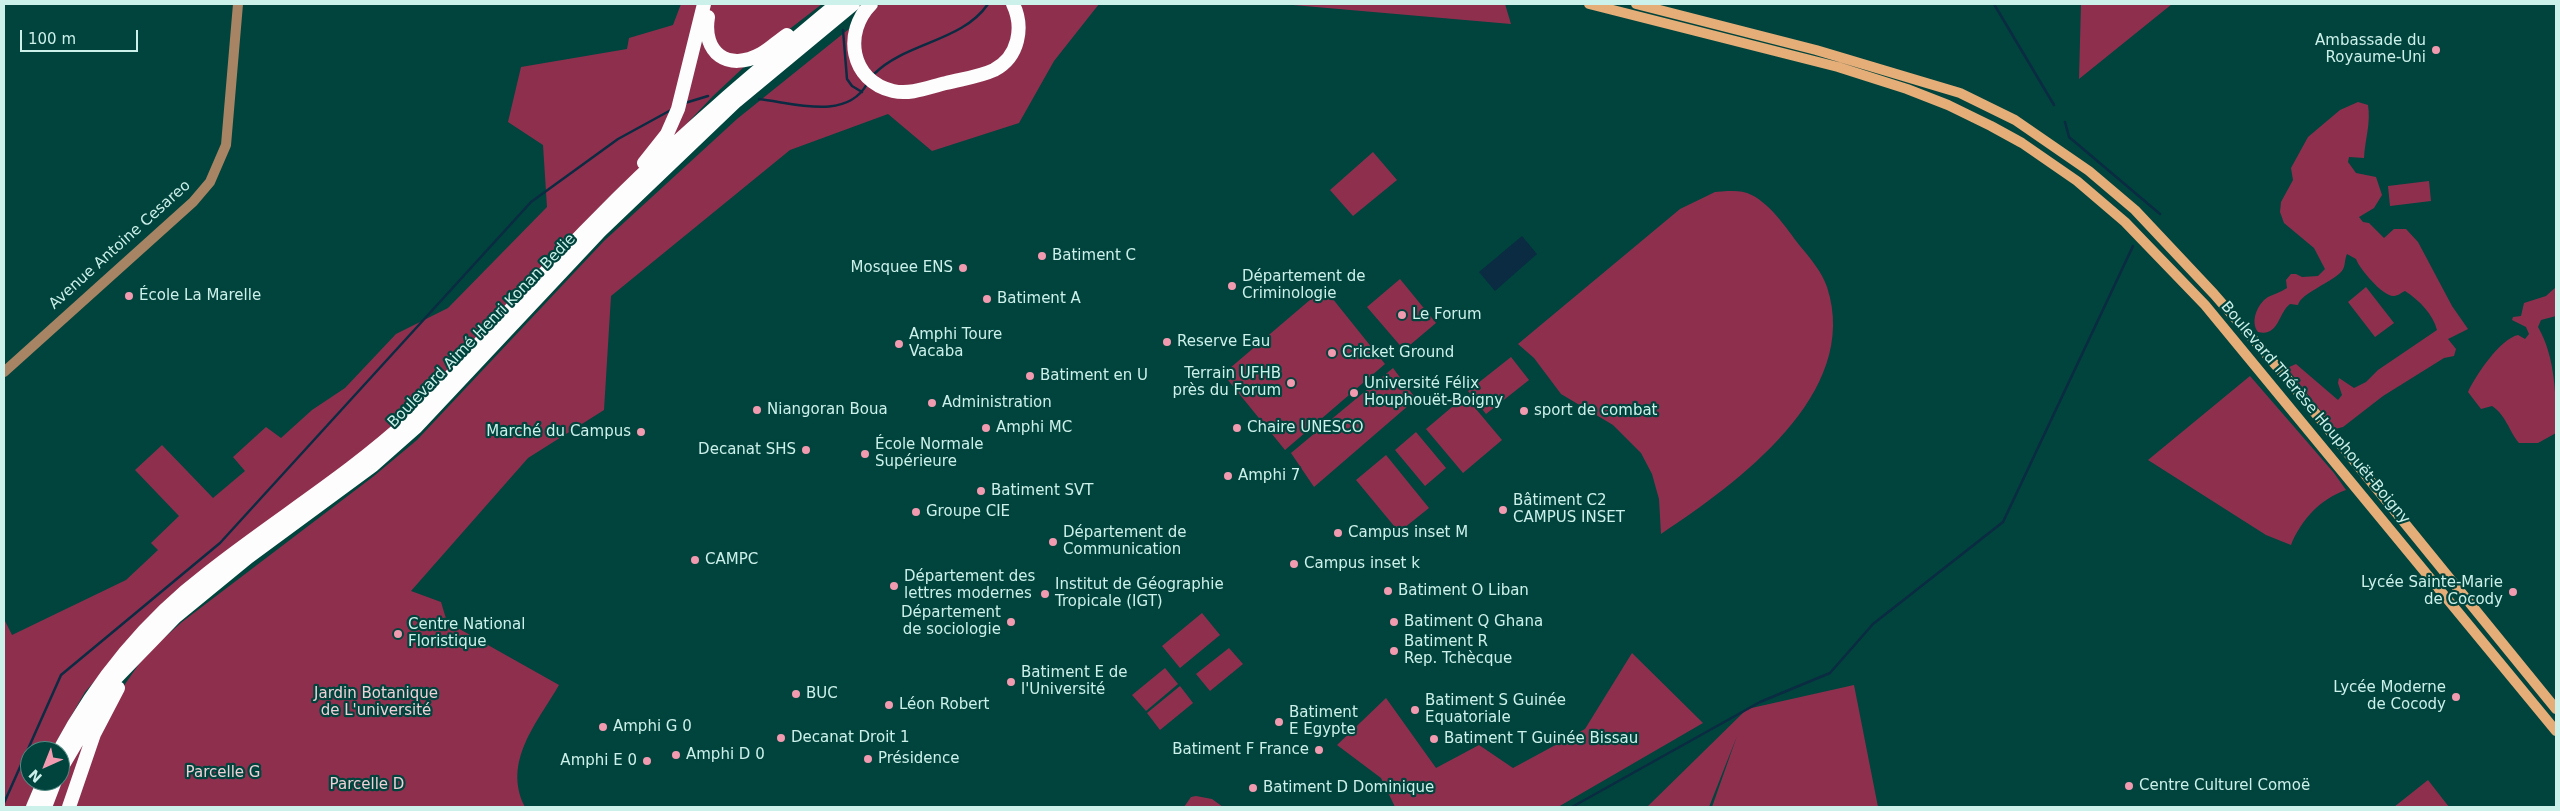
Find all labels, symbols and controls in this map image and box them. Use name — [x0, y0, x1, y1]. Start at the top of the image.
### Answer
scale bar — [22, 20, 140, 52]
text: 100 m — [28, 30, 76, 48]
place label: Ambassade du Royaume-Uni — [2315, 32, 2426, 67]
marker: Ambassade du Royaume-Uni — [2430, 44, 2442, 56]
street label: Avenue Antoine Cesareo — [46, 177, 194, 313]
street label: Boulevard Aimé Henri Konan Bedie — [384, 230, 580, 432]
place label: Batiment C — [1052, 247, 1136, 265]
marker: Batiment C — [1036, 250, 1048, 262]
place label: Mosquee ENS — [851, 259, 953, 277]
marker: Mosquee ENS — [957, 262, 969, 274]
place label: Département de Criminologie — [1242, 268, 1366, 303]
marker: Département de Criminologie — [1226, 280, 1238, 292]
place label: École La Marelle — [139, 287, 261, 305]
marker: École La Marelle — [123, 290, 135, 302]
place label: Batiment A — [997, 290, 1081, 308]
marker: Batiment A — [981, 293, 993, 305]
street label: Boulevard Thérèse Houphouët-Boigny — [2217, 298, 2413, 528]
place label: Le Forum — [1412, 306, 1482, 324]
marker: Le Forum — [1396, 309, 1408, 321]
place label: Amphi Toure Vacaba — [909, 326, 1002, 361]
place label: Reserve Eau — [1177, 333, 1270, 351]
marker: Reserve Eau — [1161, 336, 1173, 348]
marker: Amphi Toure Vacaba — [893, 338, 905, 350]
place label: Cricket Ground — [1342, 344, 1454, 362]
marker: Cricket Ground — [1326, 347, 1338, 359]
place label: Terrain UFHB près du Forum — [1172, 365, 1281, 400]
place label: Batiment en U — [1040, 367, 1148, 385]
marker: Batiment en U — [1024, 370, 1036, 382]
place label: Université Félix Houphouët-Boigny — [1364, 375, 1503, 410]
marker: Terrain UFHB près du Forum — [1285, 377, 1297, 389]
marker: Université Félix Houphouët-Boigny — [1348, 387, 1360, 399]
place label: Administration — [942, 394, 1052, 412]
marker: Administration — [926, 397, 938, 409]
place label: Niangoran Boua — [767, 401, 888, 419]
place label: sport de combat — [1534, 402, 1657, 420]
marker: Niangoran Boua — [751, 404, 763, 416]
marker: sport de combat — [1518, 405, 1530, 417]
place label: Amphi MC — [996, 419, 1072, 437]
place label: Chaire UNESCO — [1247, 419, 1364, 437]
marker: Amphi MC — [980, 422, 992, 434]
marker: Chaire UNESCO — [1231, 422, 1243, 434]
place label: Marché du Campus — [486, 423, 631, 441]
marker: Marché du Campus — [635, 426, 647, 438]
place label: École Normale Supérieure — [875, 436, 984, 471]
place label: Decanat SHS — [698, 441, 796, 459]
marker: Decanat SHS — [800, 444, 812, 456]
marker: École Normale Supérieure — [859, 448, 871, 460]
place label: Amphi 7 — [1238, 467, 1300, 485]
marker: Amphi 7 — [1222, 470, 1234, 482]
place label: Batiment SVT — [991, 482, 1093, 500]
marker: Batiment SVT — [975, 485, 987, 497]
place label: Bâtiment C2 CAMPUS INSET — [1513, 492, 1625, 527]
place label: Groupe CIE — [926, 503, 1010, 521]
marker: Bâtiment C2 CAMPUS INSET — [1497, 504, 1509, 516]
marker: Groupe CIE — [910, 506, 922, 518]
place label: Département de Communication — [1063, 524, 1187, 559]
place label: Campus inset M — [1348, 524, 1468, 542]
marker: Campus inset M — [1332, 527, 1344, 539]
marker: Département de Communication — [1047, 536, 1059, 548]
place label: CAMPC — [705, 551, 758, 569]
marker: CAMPC — [689, 554, 701, 566]
place label: Campus inset k — [1304, 555, 1420, 573]
marker: Campus inset k — [1288, 558, 1300, 570]
place label: Département des lettres modernes — [904, 568, 1035, 603]
place label: Lycée Sainte-Marie de Cocody — [2361, 574, 2503, 609]
place label: Institut de Géographie Tropicale (IGT) — [1055, 576, 1224, 611]
marker: Département des lettres modernes — [888, 580, 900, 592]
place label: Batiment O Liban — [1398, 582, 1529, 600]
marker: Batiment O Liban — [1382, 585, 1394, 597]
marker: Lycée Sainte-Marie de Cocody — [2507, 586, 2519, 598]
marker: Institut de Géographie Tropicale (IGT) — [1039, 588, 1051, 600]
place label: Département de sociologie — [901, 604, 1001, 639]
place label: Batiment Q Ghana — [1404, 613, 1543, 631]
place label: Centre National Floristique — [408, 616, 525, 651]
marker: Département de sociologie — [1005, 616, 1017, 628]
marker: Batiment Q Ghana — [1388, 616, 1400, 628]
marker: Centre National Floristique — [392, 628, 404, 640]
place label: Batiment R Rep. Tchècque — [1404, 633, 1512, 668]
marker: Batiment R Rep. Tchècque — [1388, 645, 1400, 657]
place label: Batiment E de l'Université — [1021, 664, 1128, 699]
marker: Batiment E de l'Université — [1005, 676, 1017, 688]
place label: Lycée Moderne de Cocody — [2333, 679, 2446, 714]
park label: Jardin Botanique de L'université — [314, 685, 438, 720]
place label: BUC — [806, 685, 838, 703]
marker: BUC — [790, 688, 802, 700]
marker: Lycée Moderne de Cocody — [2450, 691, 2462, 703]
place label: Batiment S Guinée Equatoriale — [1425, 692, 1566, 727]
place label: Léon Robert — [899, 696, 989, 714]
marker: Léon Robert — [883, 699, 895, 711]
place label: Batiment E Egypte — [1289, 704, 1358, 739]
marker: Batiment S Guinée Equatoriale — [1409, 704, 1421, 716]
marker: Batiment E Egypte — [1273, 716, 1285, 728]
place label: Amphi G 0 — [613, 718, 692, 736]
marker: Amphi G 0 — [597, 721, 609, 733]
place label: Decanat Droit 1 — [791, 729, 909, 747]
place label: Batiment T Guinée Bissau — [1444, 730, 1638, 748]
marker: Decanat Droit 1 — [775, 732, 787, 744]
marker: Batiment T Guinée Bissau — [1428, 733, 1440, 745]
north arrow — [20, 741, 70, 791]
place label: Batiment F France — [1172, 741, 1309, 759]
marker: Batiment F France — [1313, 744, 1325, 756]
place label: Amphi D 0 — [686, 746, 765, 764]
marker: Amphi D 0 — [670, 749, 682, 761]
place label: Présidence — [878, 750, 960, 768]
place label: Amphi E 0 — [560, 752, 637, 770]
marker: Présidence — [862, 753, 874, 765]
marker: Amphi E 0 — [641, 755, 653, 767]
park label: Parcelle G — [186, 764, 260, 782]
text: N — [26, 766, 45, 786]
park label: Parcelle D — [330, 776, 404, 794]
place label: Centre Culturel Comoë — [2139, 777, 2310, 795]
place label: Batiment D Dominique — [1263, 779, 1434, 797]
marker: Centre Culturel Comoë — [2123, 780, 2135, 792]
marker: Batiment D Dominique — [1247, 782, 1259, 794]

